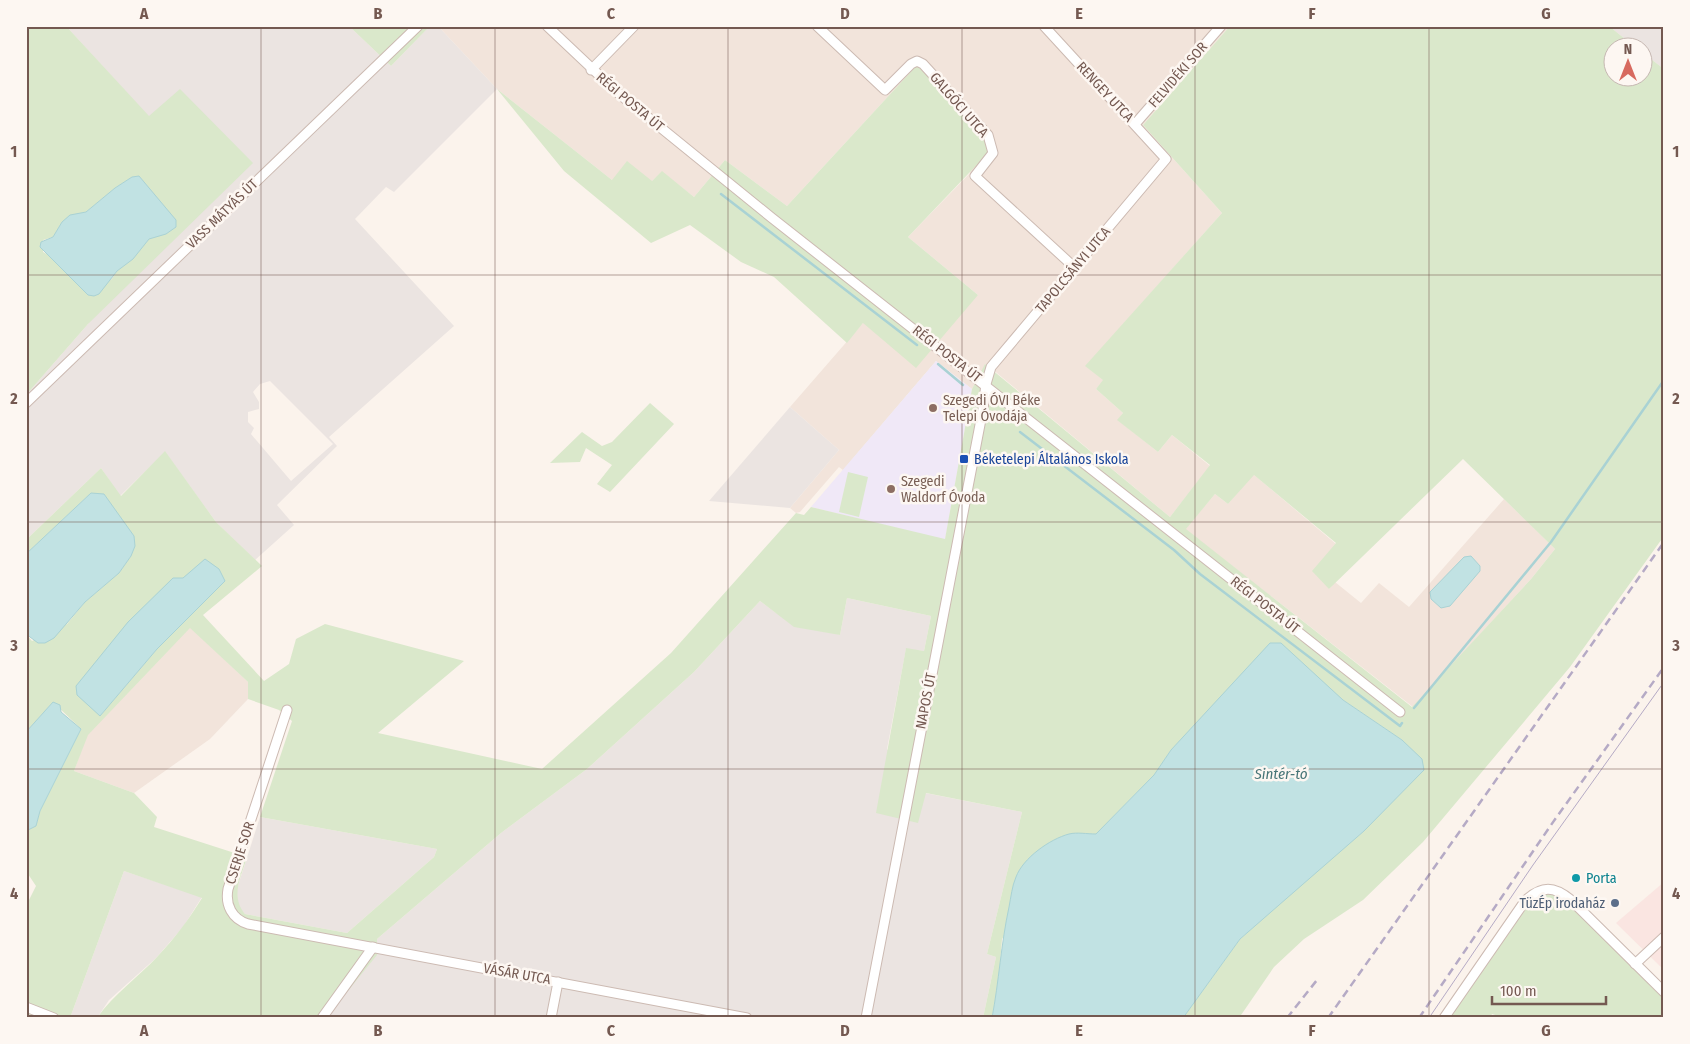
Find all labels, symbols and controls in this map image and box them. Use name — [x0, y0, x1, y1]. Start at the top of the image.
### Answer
text: A — [139, 4, 149, 23]
text: B — [374, 4, 383, 23]
text: C — [607, 4, 616, 23]
text: D — [840, 4, 850, 23]
text: E — [1075, 4, 1083, 23]
text: F — [1308, 4, 1316, 23]
text: G — [1541, 4, 1551, 23]
street label: FELVIDÉKI SOR — [1144, 38, 1211, 111]
north arrow — [1602, 38, 1652, 88]
text: N — [1624, 41, 1632, 58]
street label: RENGEY UTCA — [1073, 58, 1138, 126]
street label: RÉGI POSTA ÚT — [593, 68, 668, 135]
street label: GALGÓCI UTCA — [926, 68, 993, 141]
text: 1 — [11, 142, 17, 161]
text: 1 — [1673, 142, 1679, 161]
street label: VASS MÁTYÁS ÚT — [182, 175, 262, 252]
street label: TAPOLCSÁNYI UTCA — [1031, 222, 1114, 317]
street label: RÉGI POSTA ÚT — [909, 321, 986, 387]
text: 2 — [9, 389, 18, 408]
text: 2 — [1671, 389, 1680, 408]
place label: Szegedi ÓVI Béke Telepi Óvodája — [943, 391, 1041, 425]
marker: Szegedi ÓVI Béke Telepi Óvodája — [927, 402, 939, 414]
place label: Béketelepi Általános Iskola — [974, 450, 1129, 468]
marker: Béketelepi Általános Iskola — [958, 453, 970, 465]
place label: Szegedi Waldorf Óvoda — [901, 473, 986, 506]
marker: Szegedi Waldorf Óvoda — [885, 483, 897, 495]
street label: RÉGI POSTA ÚT — [1227, 572, 1304, 638]
text: 3 — [9, 636, 18, 655]
text: 3 — [1671, 636, 1680, 655]
street label: NAPOS ÚT — [911, 671, 940, 731]
water label: Sintér-tó — [1253, 765, 1308, 783]
street label: CSERJE SOR — [222, 819, 258, 887]
place label: Porta — [1586, 870, 1617, 887]
marker: Porta — [1570, 872, 1582, 884]
text: 4 — [10, 884, 18, 903]
text: 4 — [1672, 884, 1680, 903]
place label: TüzÉp irodaház — [1520, 894, 1605, 912]
marker: TüzÉp irodaház — [1609, 897, 1621, 909]
street label: VÁSÁR UTCA — [482, 959, 553, 988]
scale bar — [1492, 974, 1606, 1006]
text: 100 m — [1500, 982, 1537, 1000]
text: A — [139, 1021, 149, 1040]
text: B — [374, 1021, 383, 1040]
text: C — [607, 1021, 616, 1040]
text: D — [840, 1021, 850, 1040]
text: E — [1075, 1021, 1083, 1040]
text: F — [1308, 1021, 1316, 1040]
text: G — [1541, 1021, 1551, 1040]

